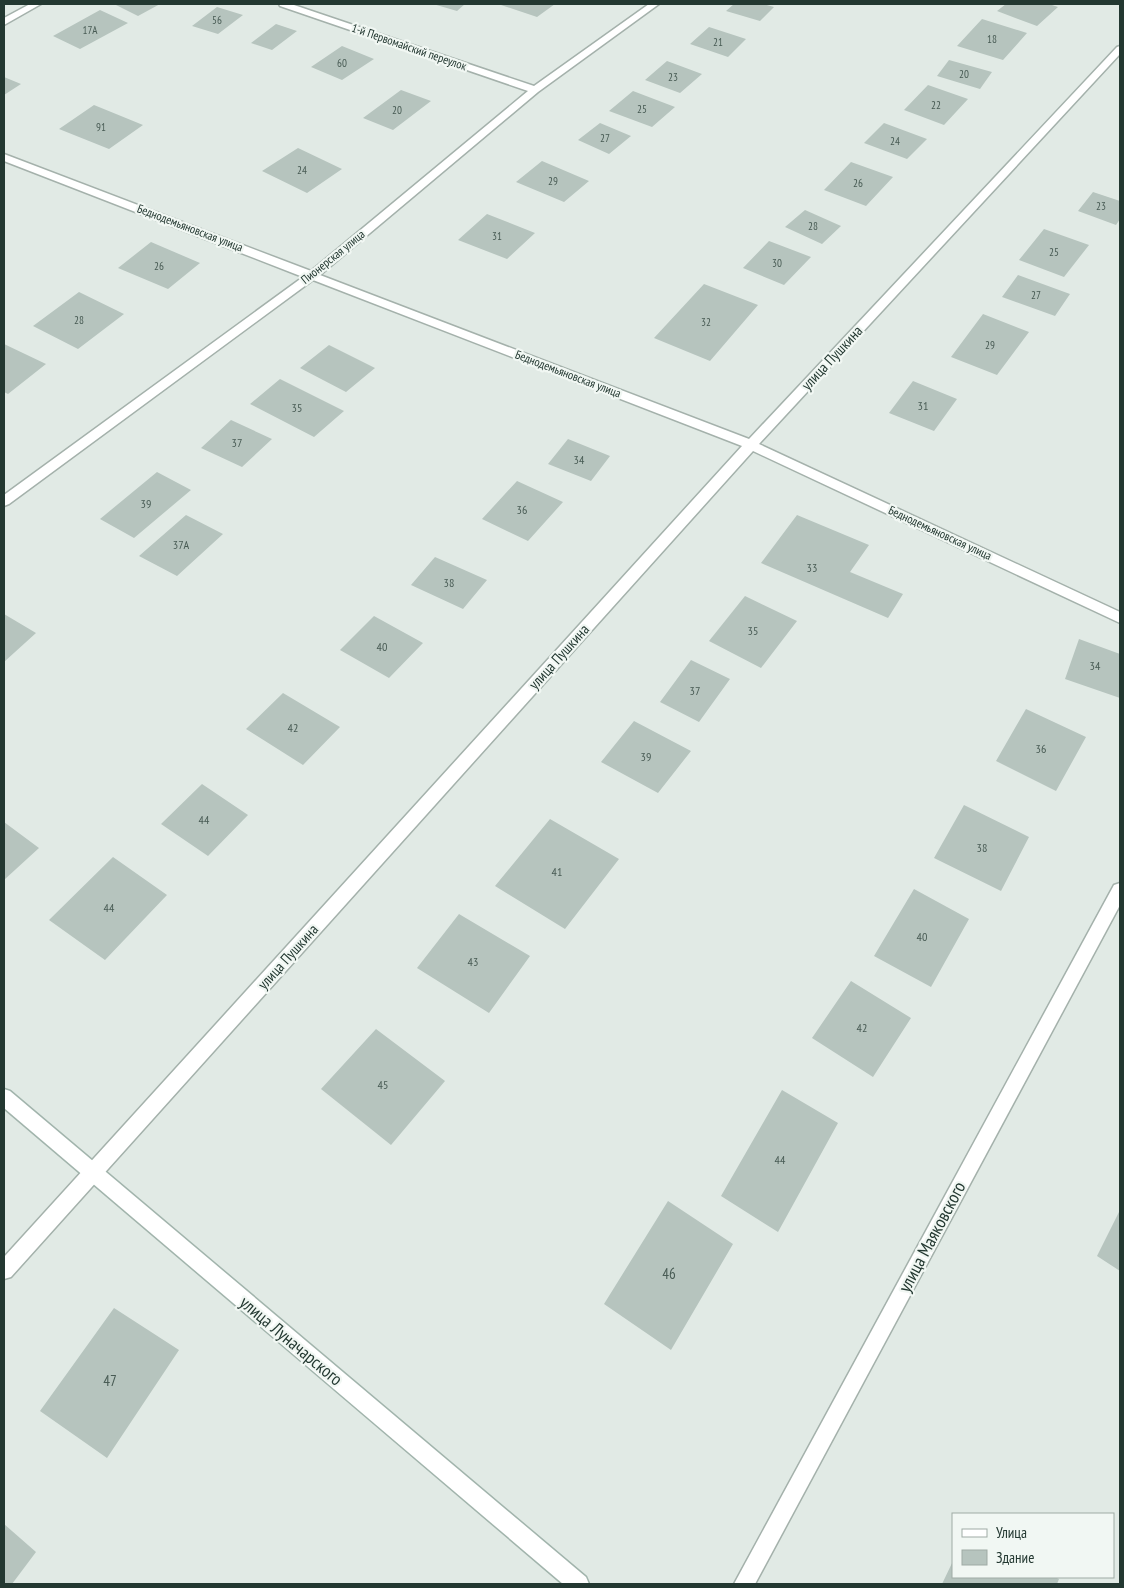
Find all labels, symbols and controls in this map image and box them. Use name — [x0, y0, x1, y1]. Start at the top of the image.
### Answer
house number: 56 — [212, 13, 222, 27]
street label: 1-й Первомайский переулок — [350, 20, 469, 73]
house number: 17А — [82, 23, 98, 37]
house number: 18 — [987, 32, 997, 46]
house number: 21 — [713, 35, 723, 49]
house number: 60 — [337, 56, 347, 70]
house number: 20 — [959, 67, 969, 81]
house number: 23 — [668, 70, 678, 84]
house number: 22 — [931, 98, 941, 112]
house number: 25 — [637, 102, 647, 116]
house number: 20 — [392, 103, 402, 117]
house number: 91 — [96, 120, 106, 134]
house number: 27 — [600, 131, 610, 145]
house number: 24 — [890, 134, 900, 148]
house number: 24 — [297, 163, 307, 177]
house number: 29 — [548, 174, 558, 188]
house number: 26 — [853, 176, 863, 190]
house number: 23 — [1096, 199, 1106, 213]
street label: Беднодемьяновская улица — [135, 200, 245, 255]
house number: 28 — [808, 219, 818, 233]
street label: Пионерская улица — [298, 226, 368, 287]
house number: 31 — [492, 229, 502, 243]
house number: 25 — [1049, 245, 1059, 259]
house number: 30 — [772, 256, 782, 270]
house number: 26 — [154, 259, 164, 273]
house number: 27 — [1031, 288, 1041, 302]
house number: 28 — [74, 313, 84, 327]
house number: 32 — [701, 315, 711, 329]
street label: улица Пушкина — [797, 321, 866, 394]
house number: 29 — [985, 338, 995, 352]
street label: Беднодемьяновская улица — [513, 346, 623, 401]
house number: 31 — [918, 398, 928, 413]
house number: 35 — [292, 400, 302, 415]
house number: 37 — [232, 435, 242, 450]
house number: 34 — [574, 452, 585, 467]
house number: 39 — [141, 496, 151, 511]
house number: 36 — [517, 502, 527, 517]
street label: Беднодемьяновская улица — [886, 502, 994, 563]
house number: 37А — [173, 537, 190, 552]
house number: 33 — [807, 560, 817, 575]
house number: 38 — [444, 575, 454, 590]
street label: улица Пушкина — [524, 620, 593, 693]
house number: 35 — [748, 623, 758, 638]
house number: 40 — [377, 639, 387, 654]
house number: 34 — [1090, 658, 1101, 673]
house number: 37 — [690, 683, 700, 698]
house number: 42 — [288, 720, 298, 735]
house number: 36 — [1036, 741, 1046, 756]
house number: 39 — [641, 749, 651, 764]
house number: 44 — [199, 812, 210, 827]
house number: 38 — [977, 840, 987, 855]
house number: 41 — [552, 864, 562, 879]
house number: 44 — [104, 900, 115, 915]
street label: улица Пушкина — [253, 920, 322, 993]
house number: 40 — [917, 929, 927, 944]
house number: 43 — [468, 954, 478, 969]
house number: 42 — [857, 1020, 867, 1035]
house number: 45 — [378, 1077, 388, 1092]
house number: 44 — [775, 1152, 786, 1167]
street label: улица Маяковского — [893, 1177, 970, 1296]
house number: 46 — [662, 1264, 676, 1283]
street label: улица Луначарского — [235, 1291, 348, 1391]
house number: 47 — [103, 1371, 117, 1390]
legend — [952, 1513, 1114, 1578]
text: Улица — [996, 1523, 1027, 1542]
text: Здание — [996, 1548, 1034, 1567]

